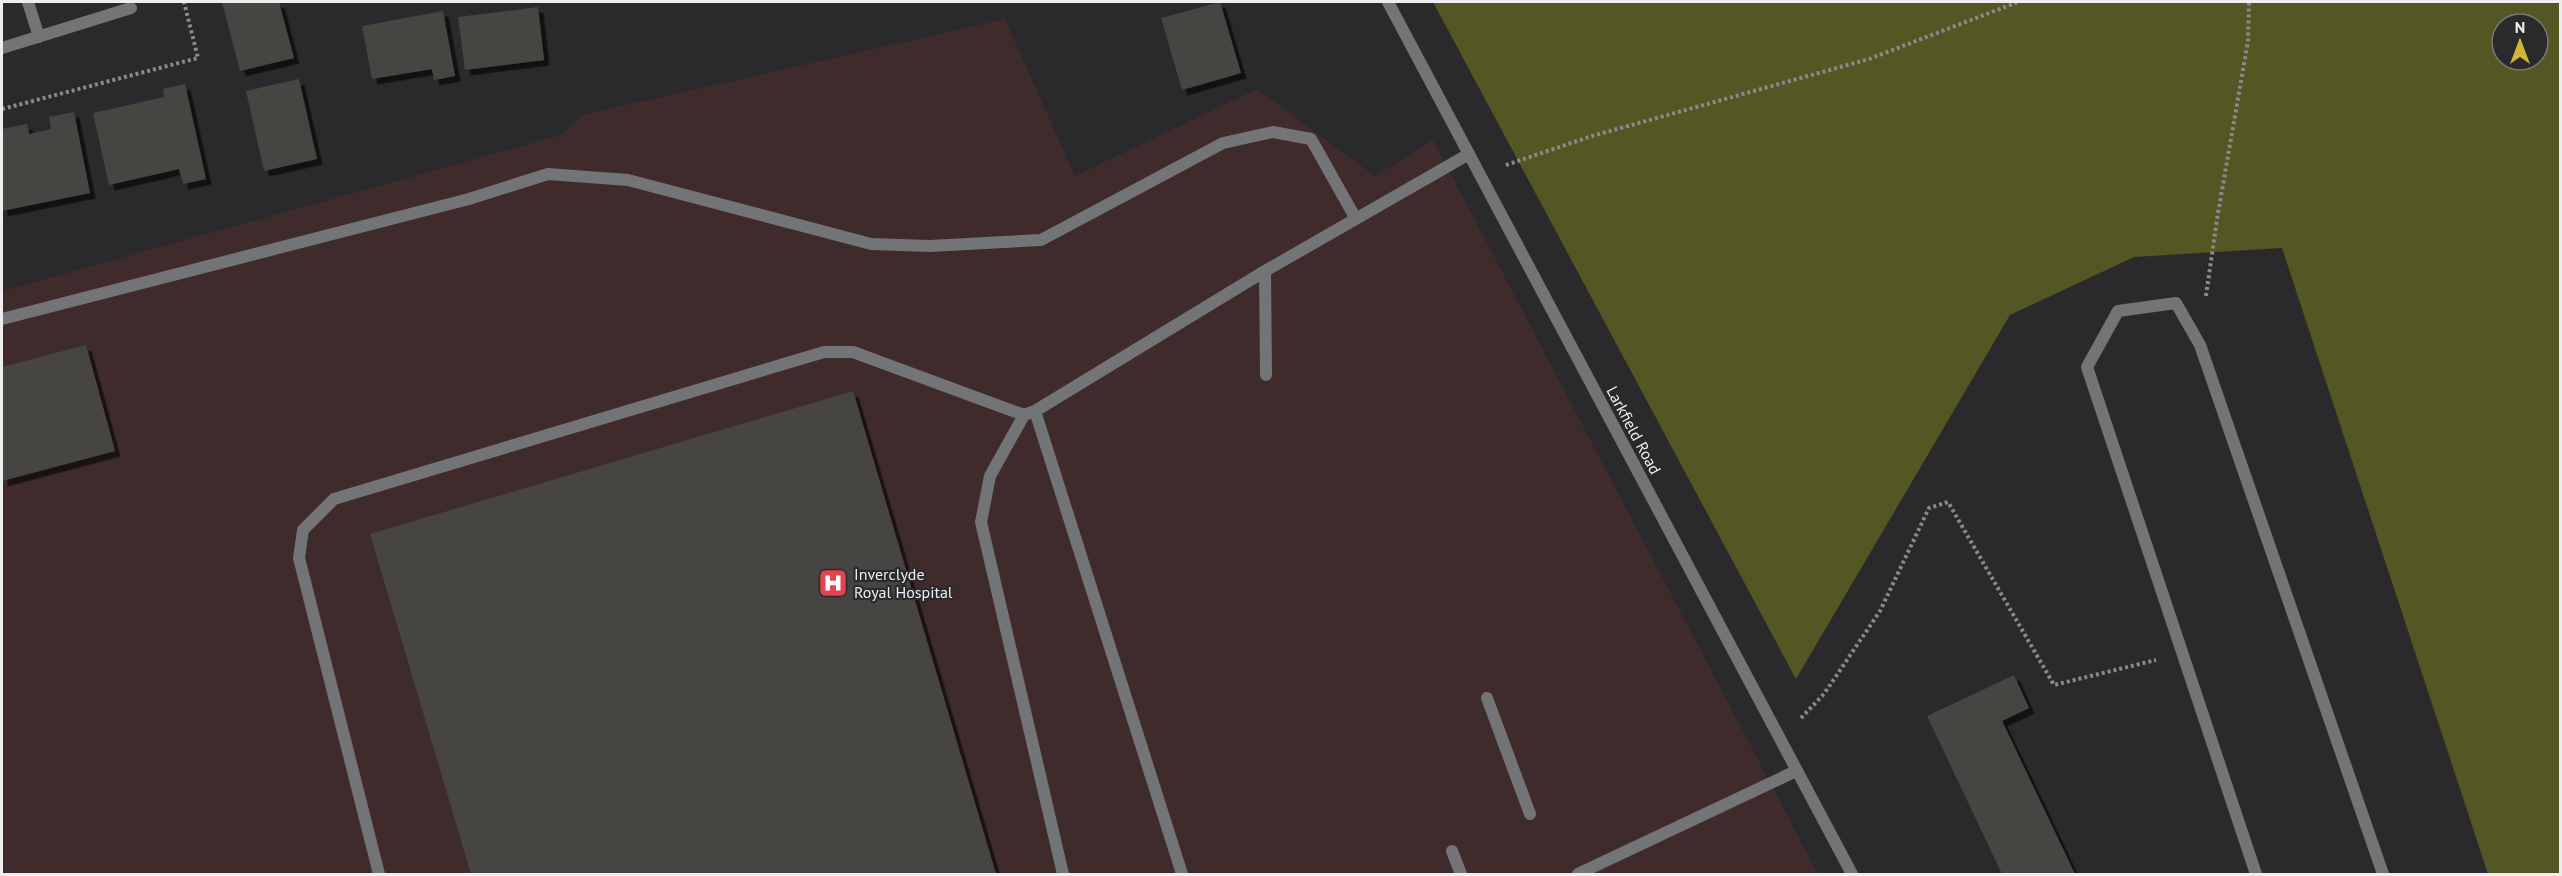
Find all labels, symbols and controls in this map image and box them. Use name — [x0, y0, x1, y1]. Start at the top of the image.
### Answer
north arrow — [2490, 12, 2550, 72]
text: N — [2515, 17, 2525, 37]
street label: Larkfield Road — [1602, 382, 1666, 478]
place label: Inverclyde Royal Hospital — [854, 564, 953, 602]
hospital icon: Inverclyde Royal Hospital — [817, 567, 849, 599]

